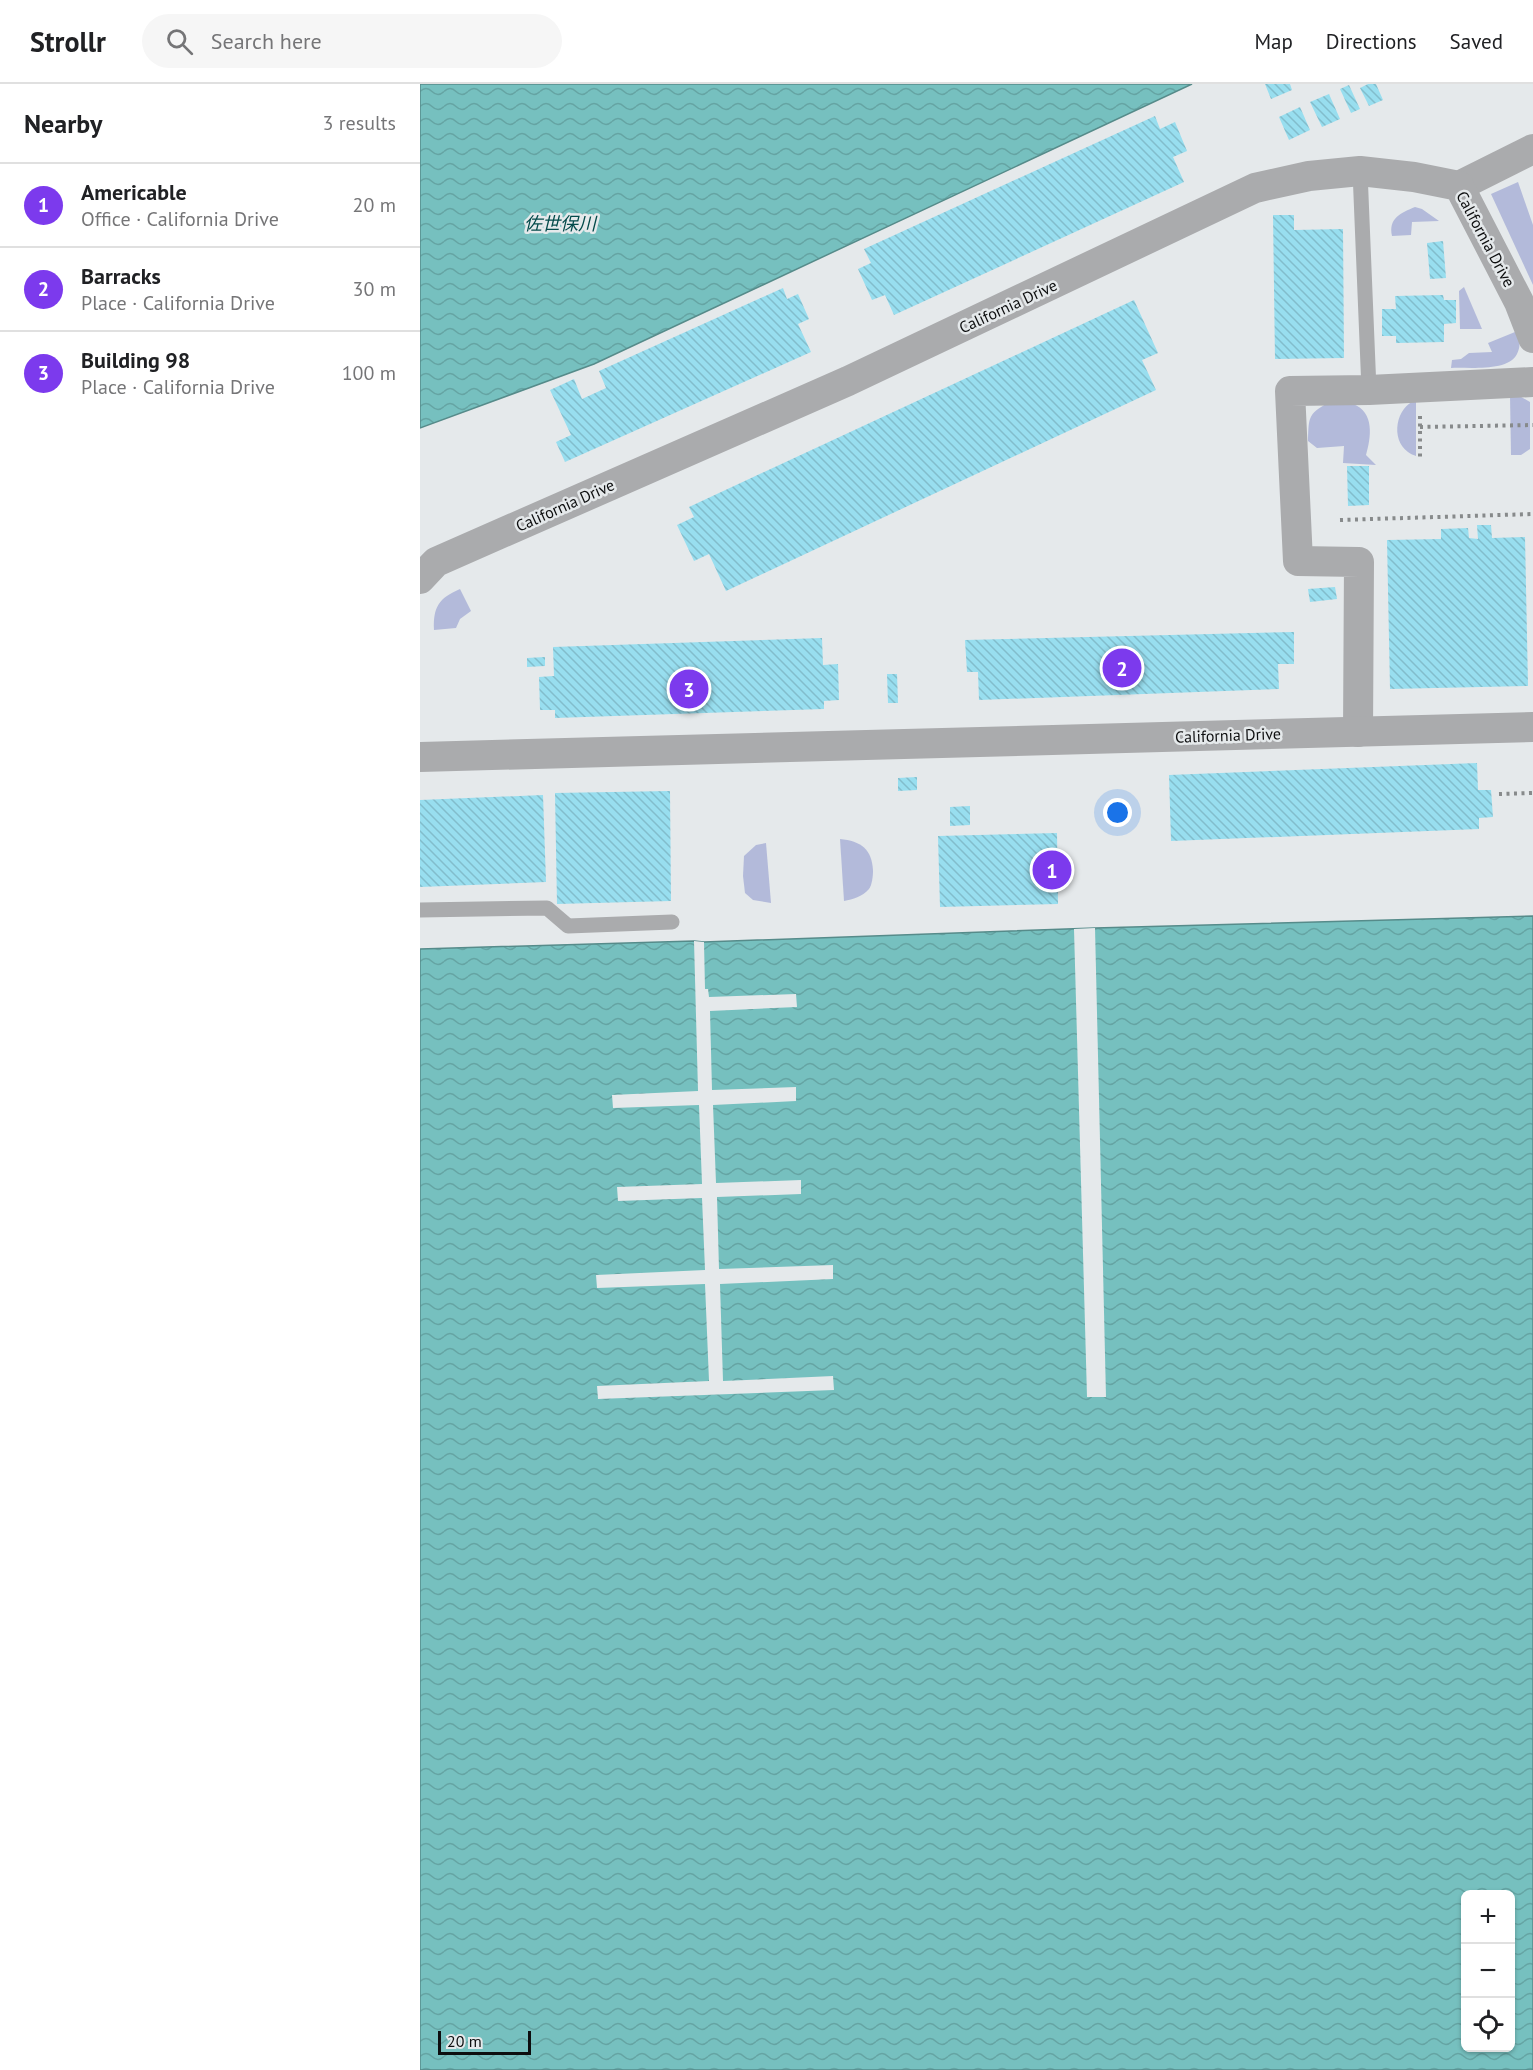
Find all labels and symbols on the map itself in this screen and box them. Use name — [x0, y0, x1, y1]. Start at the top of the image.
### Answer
street label: California Drive — [1452, 188, 1520, 290]
water label: 佐世保川 — [524, 212, 598, 235]
street label: California Drive — [956, 275, 1060, 337]
street label: California Drive — [513, 474, 617, 536]
pin: 2 — [1102, 646, 1142, 690]
pin: 3 — [670, 666, 708, 712]
street label: California Drive — [1175, 723, 1281, 747]
your location — [1103, 798, 1132, 827]
pin: 1 — [1032, 848, 1072, 892]
scale bar — [438, 2028, 531, 2056]

